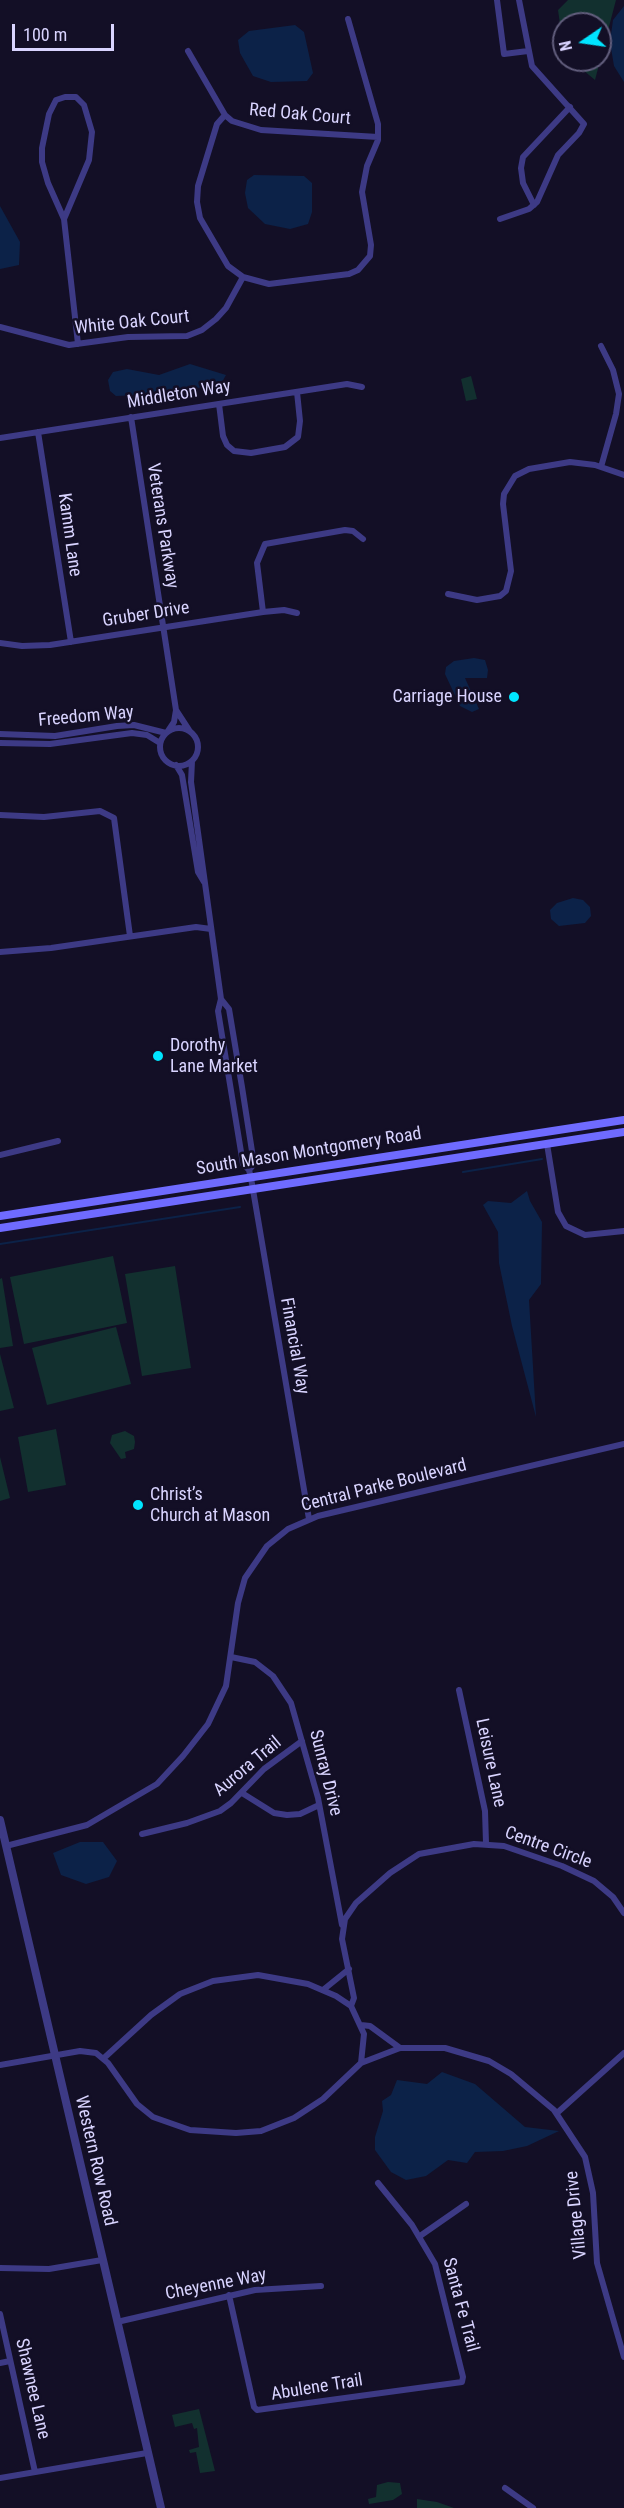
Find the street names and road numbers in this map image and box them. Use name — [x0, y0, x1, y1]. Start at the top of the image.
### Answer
street label: Red Oak Court — [248, 100, 352, 130]
street label: White Oak Court — [74, 306, 190, 340]
street label: Middleton Way — [126, 376, 232, 414]
street label: Veterans Parkway — [141, 462, 183, 590]
street label: Kamm Lane — [52, 492, 86, 578]
street label: Gruber Drive — [101, 597, 191, 633]
street label: Freedom Way — [37, 702, 135, 732]
street label: South Mason Montgomery Road — [195, 1124, 423, 1180]
street label: Financial Way — [275, 1296, 313, 1396]
street label: Central Parke Boulevard — [299, 1455, 469, 1517]
street label: Leisure Lane — [470, 1717, 510, 1809]
street label: Sunray Drive — [304, 1728, 346, 1818]
street label: Aurora Trail — [210, 1732, 286, 1802]
street label: Centre Circle — [501, 1822, 595, 1874]
street label: Western Row Road — [70, 2094, 120, 2228]
street label: Village Drive — [562, 2170, 592, 2260]
street label: Santa Fe Trail — [437, 2256, 483, 2354]
street label: Cheyenne Way — [164, 2265, 268, 2305]
street label: Shawnee Lane — [10, 2337, 54, 2441]
street label: Abulene Trail — [270, 2370, 364, 2406]

